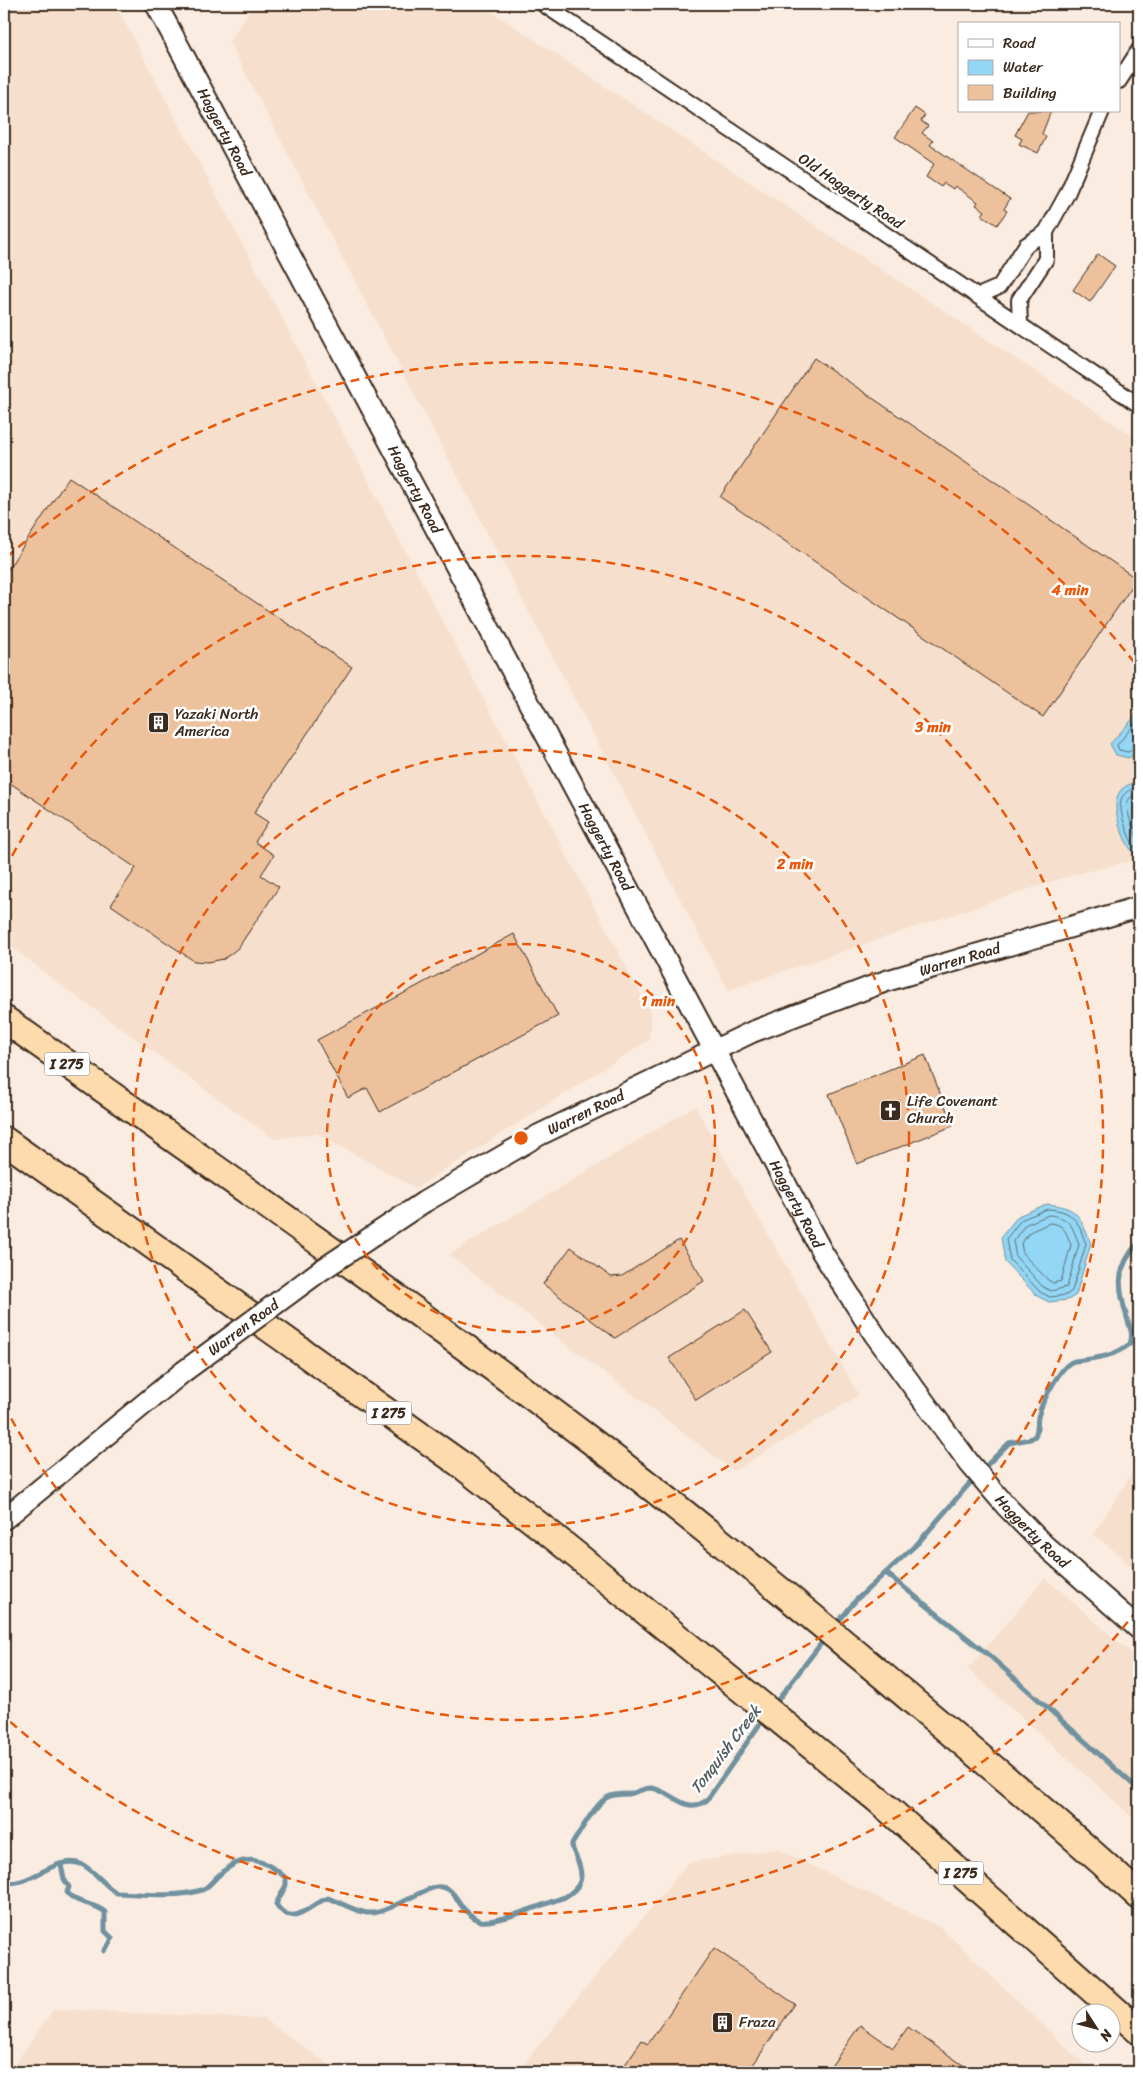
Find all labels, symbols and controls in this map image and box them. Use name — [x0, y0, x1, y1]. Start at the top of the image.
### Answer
legend — [958, 22, 1120, 112]
text: Road — [1003, 30, 1036, 56]
text: Water — [1003, 54, 1043, 80]
text: Building — [1003, 80, 1057, 106]
street label: Haggerty Road — [190, 83, 259, 182]
street label: Old Haggerty Road — [793, 146, 910, 237]
street label: Haggerty Road — [381, 440, 450, 539]
text: 4 min — [1050, 577, 1089, 603]
place label: Yazaki North America — [174, 701, 259, 744]
building icon: Yazaki North America — [147, 711, 171, 735]
text: 3 min — [914, 714, 952, 740]
street label: Haggerty Road — [571, 797, 641, 897]
text: 2 min — [776, 851, 814, 877]
street label: Warren Road — [916, 935, 1004, 984]
text: 1 min — [641, 988, 676, 1014]
road number: I 275 — [44, 1052, 90, 1076]
street label: Warren Road — [543, 1082, 630, 1142]
place label: Life Covenant Church — [907, 1088, 999, 1131]
church icon: Life Covenant Church — [879, 1098, 903, 1122]
centre of rings — [512, 1129, 530, 1147]
street label: Haggerty Road — [762, 1155, 831, 1254]
street label: Warren Road — [202, 1292, 285, 1363]
road number: I 275 — [366, 1402, 412, 1425]
street label: Haggerty Road — [988, 1488, 1076, 1576]
water label: Tonquish Creek — [682, 1697, 770, 1800]
road number: I 275 — [938, 1862, 984, 1885]
north arrow — [1070, 2004, 1120, 2054]
place label: Fraza — [739, 2009, 776, 2035]
building icon: Fraza — [711, 2010, 735, 2034]
text: N — [1093, 2023, 1120, 2047]

